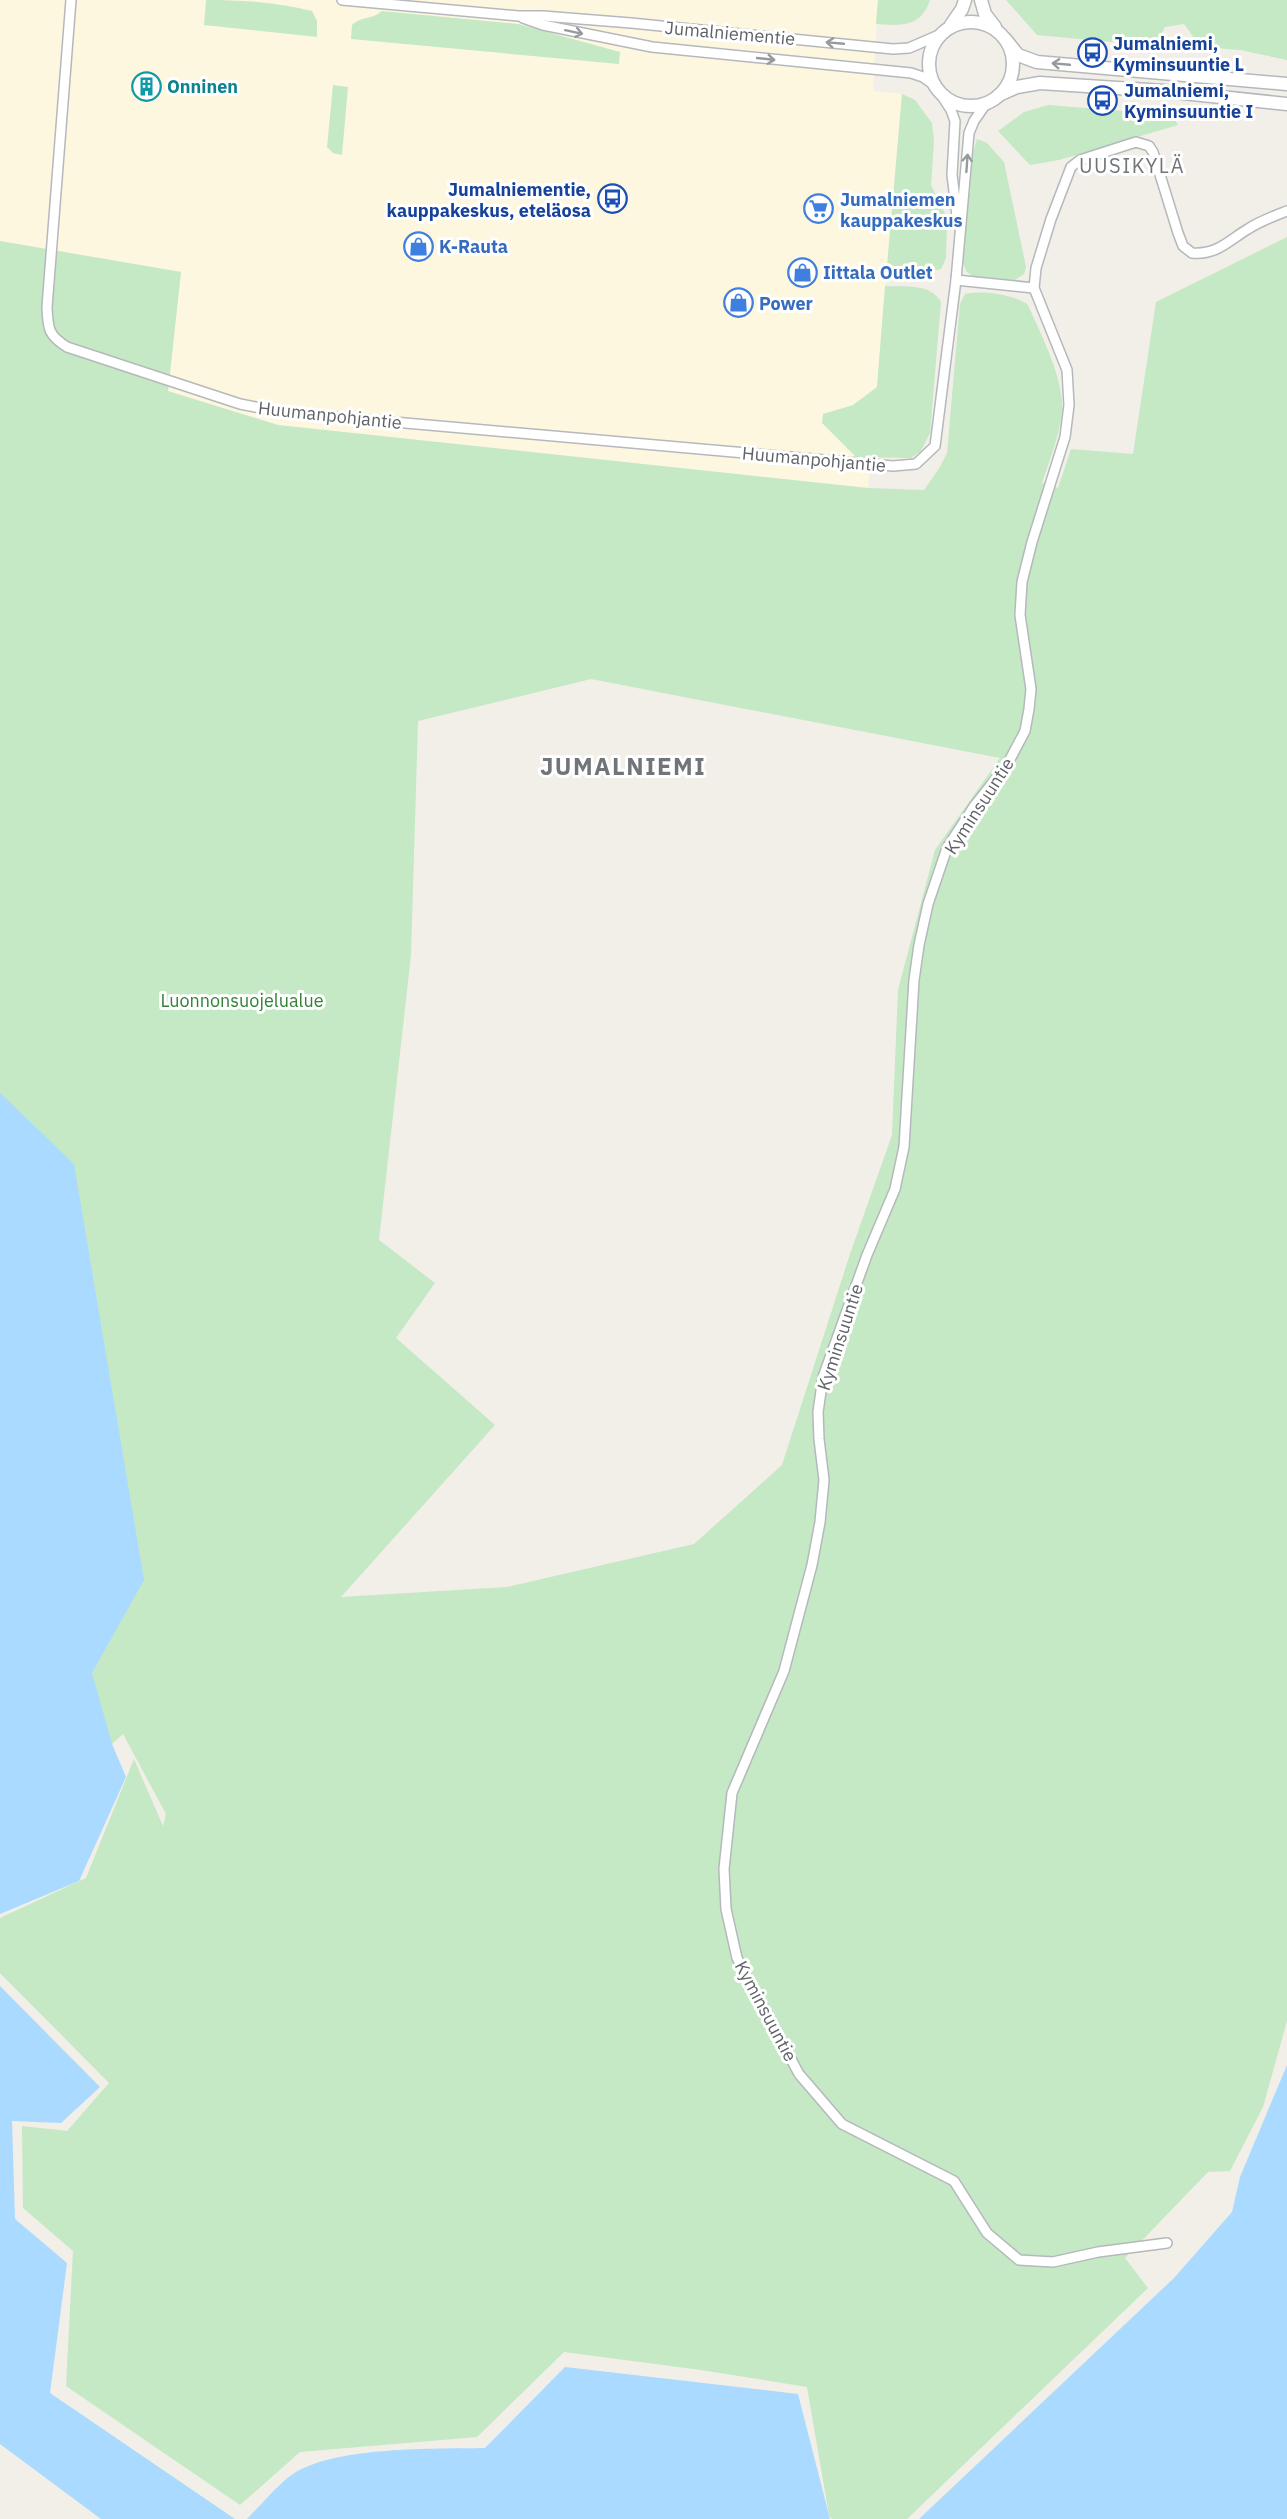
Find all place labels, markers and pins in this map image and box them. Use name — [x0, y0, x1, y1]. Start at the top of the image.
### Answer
place label: Jumalniemi, Kyminsuuntie L — [1113, 32, 1244, 76]
bus stop icon: Jumalniemi, Kyminsuuntie L — [1076, 37, 1108, 69]
building icon: Onninen — [130, 70, 162, 102]
place label: Onninen — [167, 75, 238, 98]
place label: Jumalniemi, Kyminsuuntie I — [1124, 79, 1253, 123]
bus stop icon: Jumalniemi, Kyminsuuntie I — [1087, 84, 1119, 116]
place label: Jumalniementie, kauppakeskus, eteläosa — [387, 178, 591, 222]
bus stop icon: Jumalniementie, kauppakeskus, eteläosa — [596, 183, 628, 215]
place label: Jumalniemen kauppakeskus — [840, 188, 963, 232]
supermarket icon: Jumalniemen kauppakeskus — [803, 193, 835, 225]
shop icon: K-Rauta — [402, 230, 434, 262]
place label: K-Rauta — [439, 235, 508, 258]
shop icon: Iittala Outlet — [786, 256, 818, 288]
place label: Iittala Outlet — [823, 261, 933, 284]
shop icon: Power — [722, 287, 754, 319]
place label: Power — [759, 292, 813, 315]

